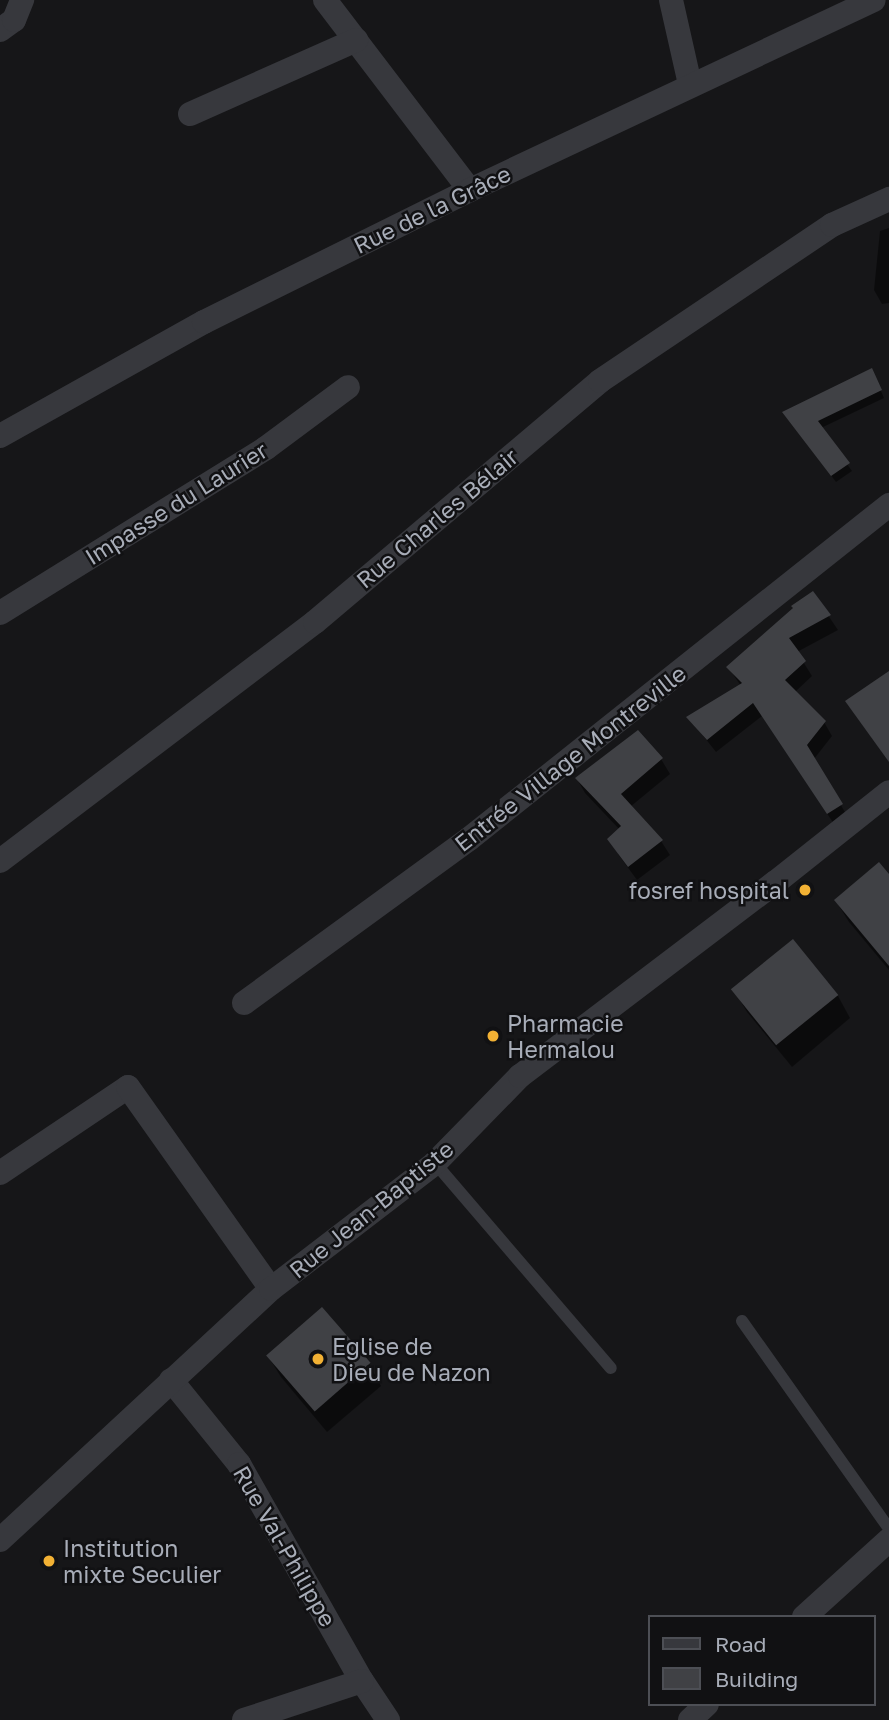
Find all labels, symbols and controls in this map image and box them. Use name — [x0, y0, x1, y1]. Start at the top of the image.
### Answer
street label: Rue de la Grâce — [349, 159, 515, 259]
street label: Impasse du Laurier — [80, 436, 272, 570]
street label: Rue Charles Bélair — [351, 442, 523, 594]
street label: Entrée Village Montreville — [449, 659, 691, 857]
place label: fosref hospital — [629, 876, 789, 904]
marker: fosref hospital — [795, 880, 815, 900]
place label: Pharmacie Hermalou — [507, 1009, 624, 1063]
marker: Pharmacie Hermalou — [485, 1028, 501, 1044]
street label: Rue Jean-Baptiste — [284, 1134, 458, 1284]
place label: Eglise de Dieu de Nazon — [332, 1332, 491, 1386]
marker: Eglise de Dieu de Nazon — [310, 1351, 326, 1367]
street label: Rue Val-Philippe — [228, 1461, 342, 1631]
place label: Institution mixte Seculier — [63, 1534, 221, 1588]
marker: Institution mixte Seculier — [41, 1553, 57, 1569]
legend — [648, 1615, 875, 1706]
text: Road — [715, 1631, 766, 1657]
text: Building — [715, 1666, 798, 1692]

